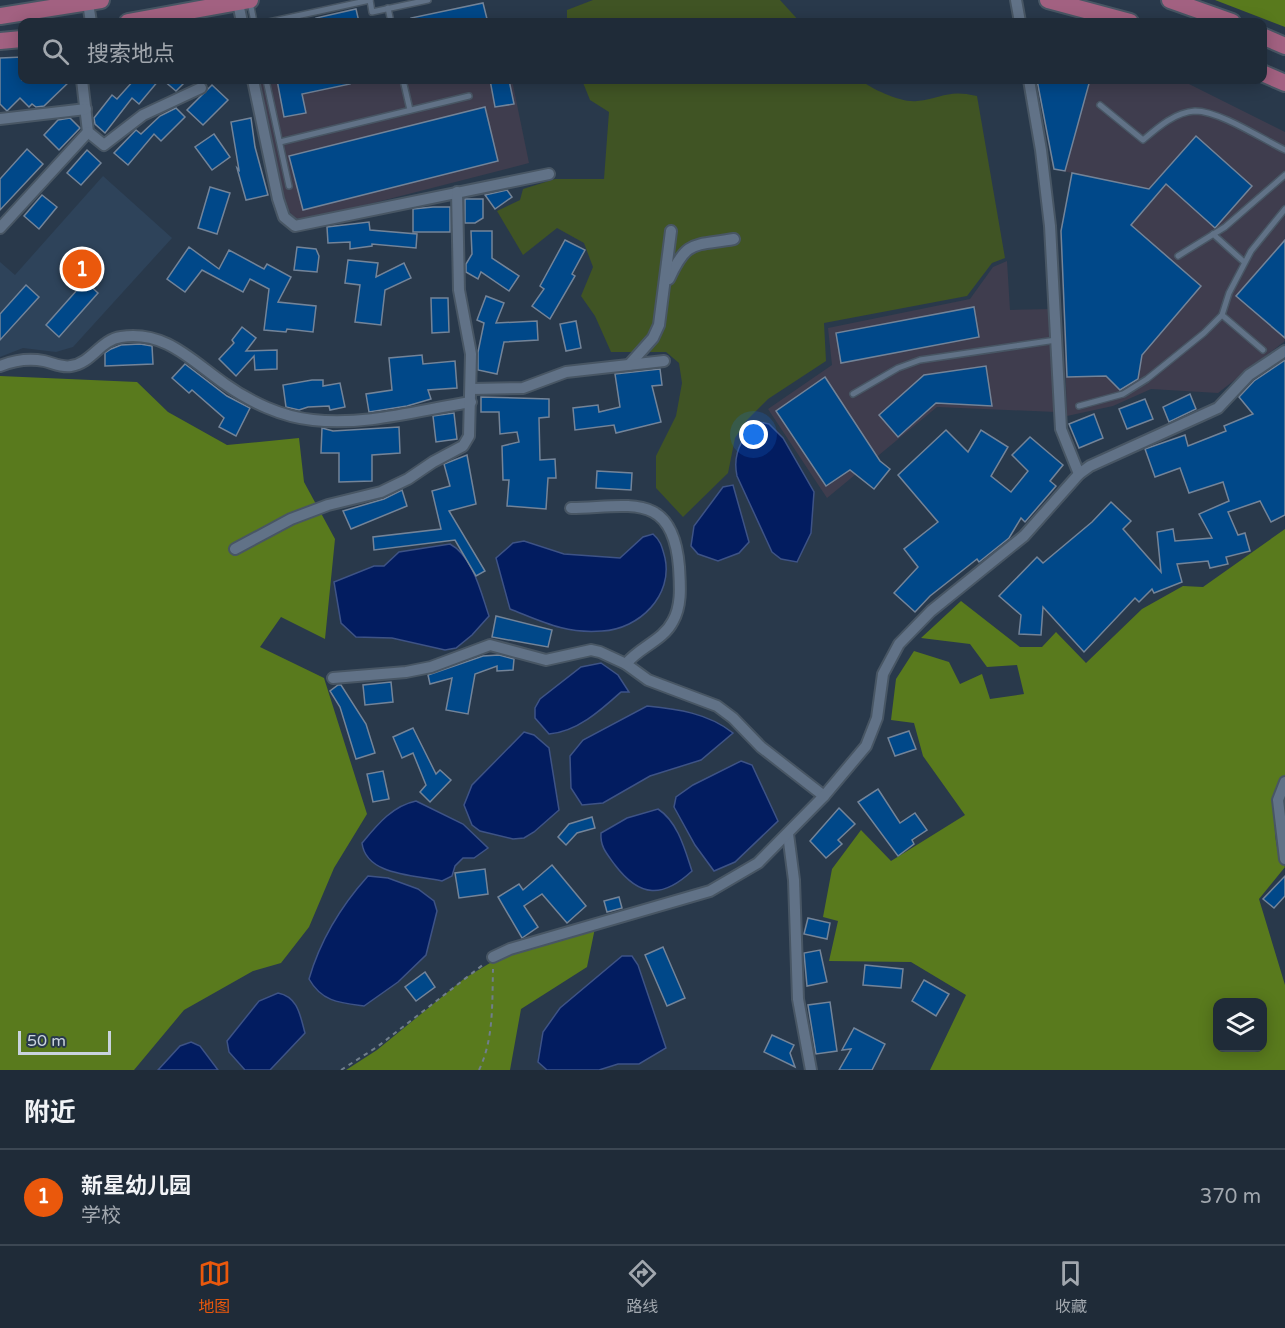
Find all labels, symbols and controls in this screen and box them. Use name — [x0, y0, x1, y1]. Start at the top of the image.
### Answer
search box — [18, 18, 1267, 84]
icon: search — [39, 35, 72, 68]
text: 搜索地点 — [87, 41, 175, 67]
pin: 1 — [62, 246, 101, 292]
your location — [739, 420, 768, 449]
map controls — [1213, 998, 1267, 1052]
button: layers — [1213, 998, 1267, 1052]
scale bar — [18, 1028, 111, 1056]
text: 50 m — [27, 1031, 66, 1051]
text: 附近 — [24, 1097, 76, 1128]
text: 新星幼儿园 — [81, 1173, 191, 1199]
text: 1 — [37, 1185, 50, 1209]
text: 370 m — [1200, 1185, 1261, 1209]
text: 学校 — [81, 1204, 121, 1228]
tab: 地图 — [198, 1257, 231, 1317]
tab: 路线 — [626, 1257, 659, 1317]
tab: 收藏 — [1054, 1257, 1087, 1317]

